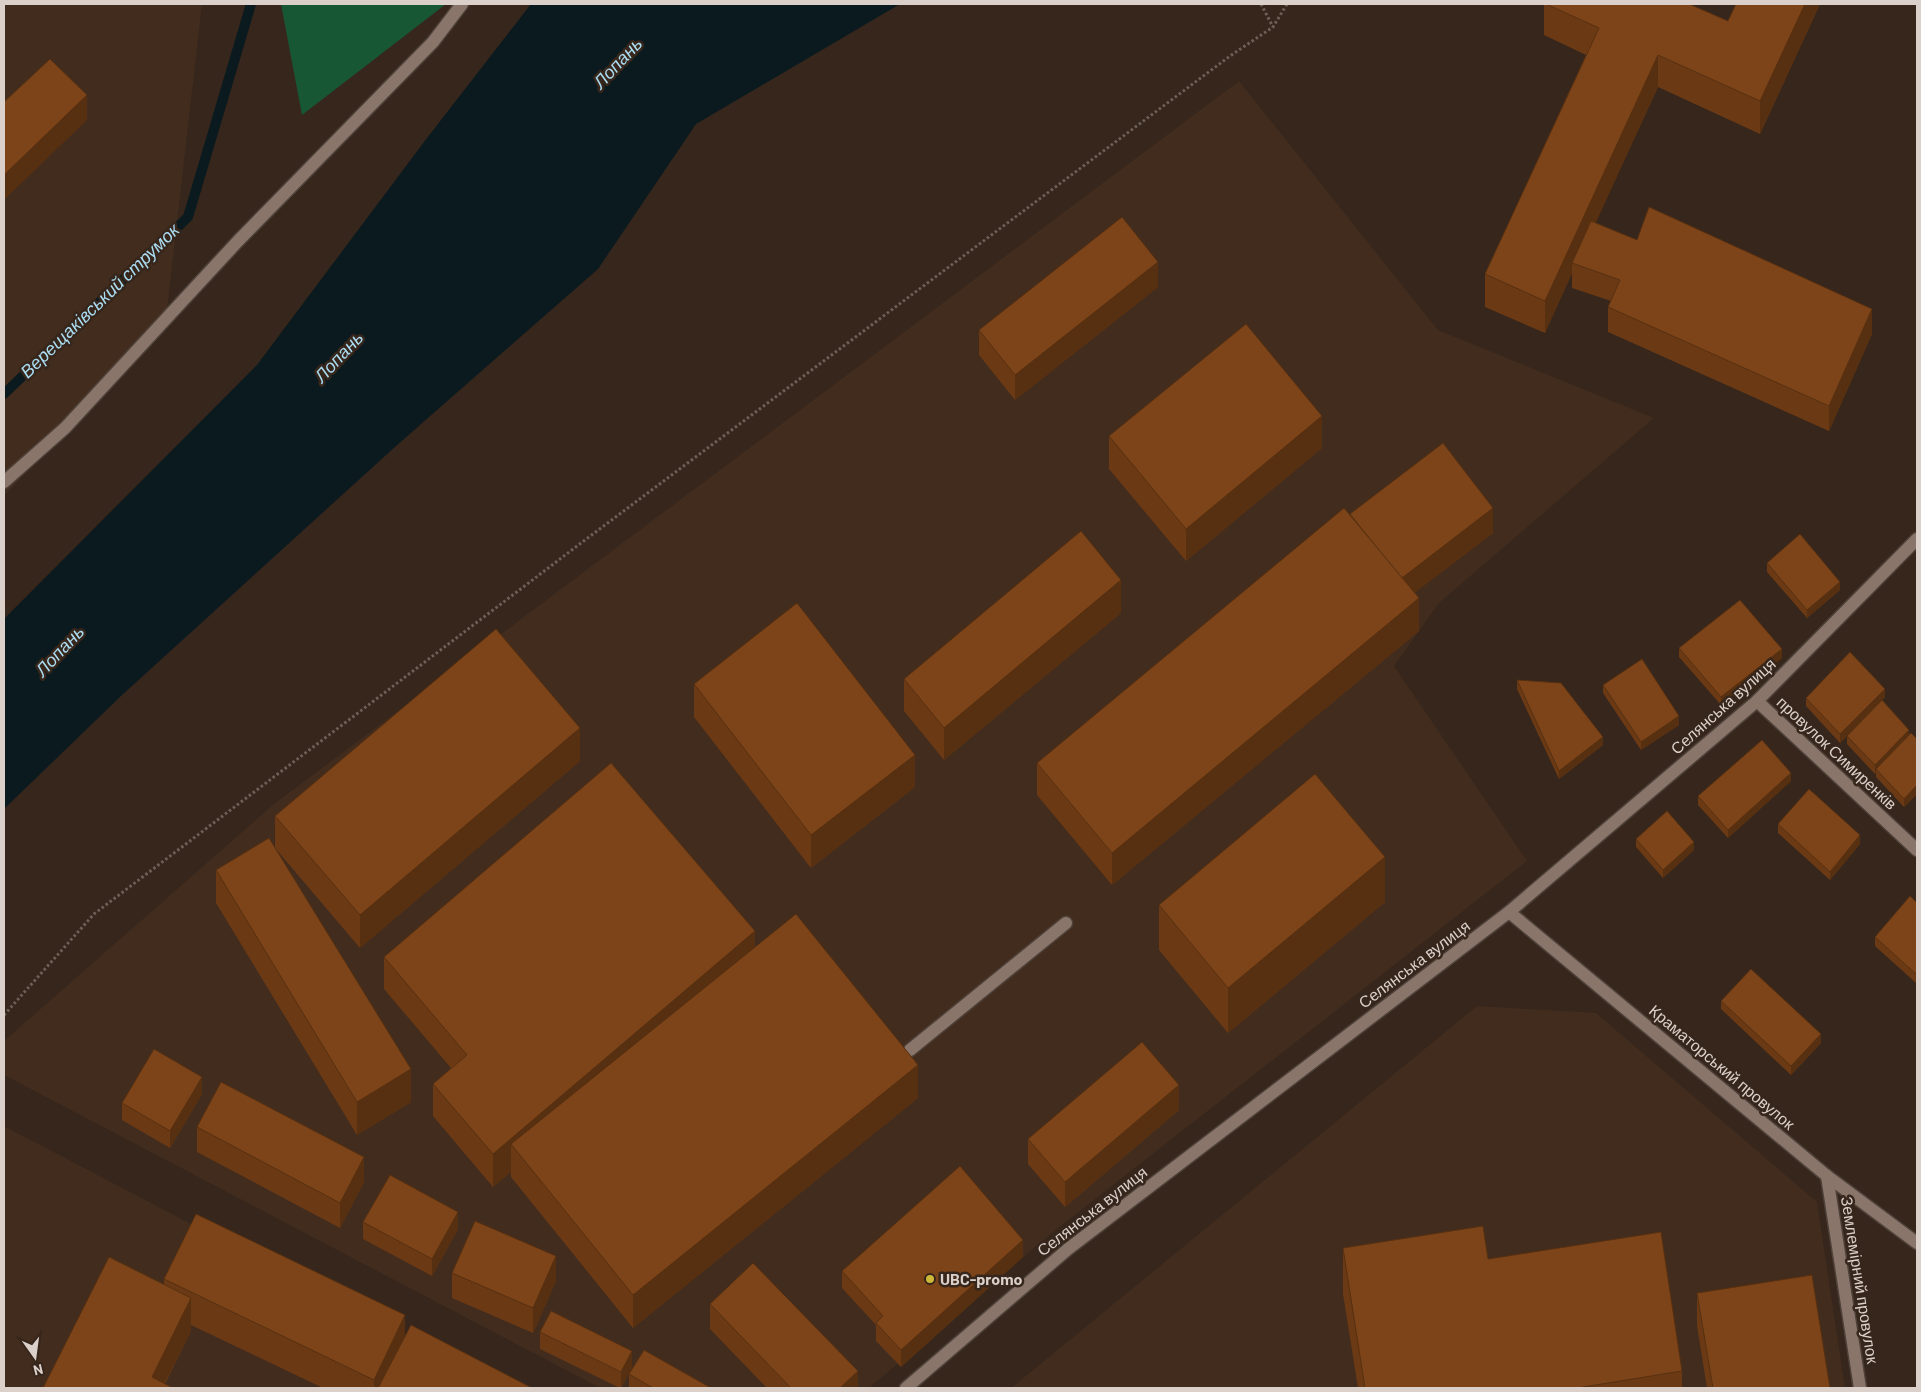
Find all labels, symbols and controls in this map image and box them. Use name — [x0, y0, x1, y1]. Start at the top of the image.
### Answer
water label: Лопань — [588, 32, 646, 93]
water label: Верещаківський струмок — [15, 217, 184, 382]
water label: Лопань — [309, 326, 367, 387]
water label: Лопань — [30, 620, 88, 681]
street label: Селянська вулиця — [1666, 654, 1779, 758]
street label: провулок Симиренків — [1773, 692, 1901, 813]
street label: Селянська вулиця — [1354, 916, 1473, 1012]
street label: Краматорський провулок — [1646, 1000, 1800, 1134]
street label: Селянська вулиця — [1033, 1162, 1151, 1259]
street label: Землемірний провулок — [1838, 1195, 1883, 1366]
place label: UBC-promo — [940, 1269, 1022, 1288]
marker: UBC-promo — [924, 1273, 936, 1285]
north arrow — [10, 1332, 60, 1382]
text: N — [32, 1361, 45, 1379]

